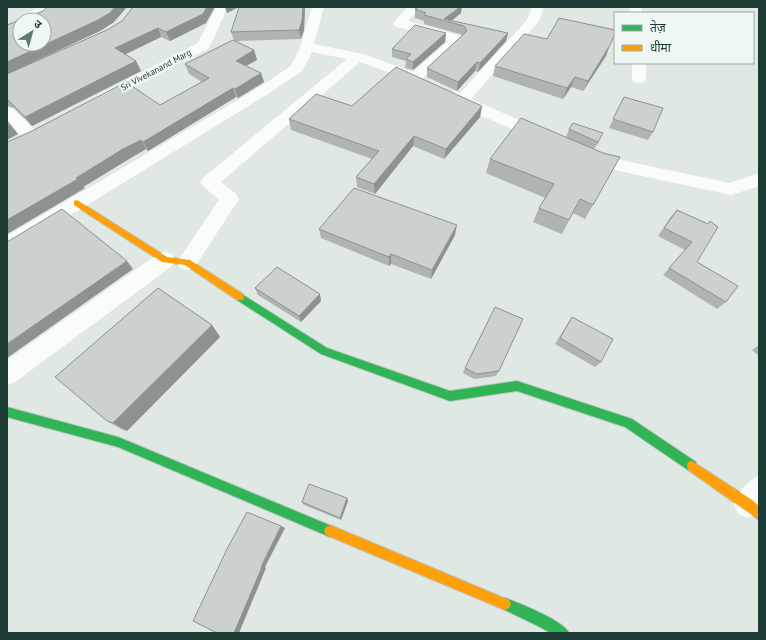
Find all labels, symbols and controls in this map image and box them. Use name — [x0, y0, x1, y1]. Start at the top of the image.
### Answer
north arrow — [12, 12, 52, 52]
legend — [614, 12, 754, 64]
text: उ — [31, 16, 45, 32]
text: तेज़ — [650, 20, 667, 35]
text: धीमा — [650, 40, 672, 55]
street label: Sri Vivekanand Marg — [119, 46, 193, 93]

